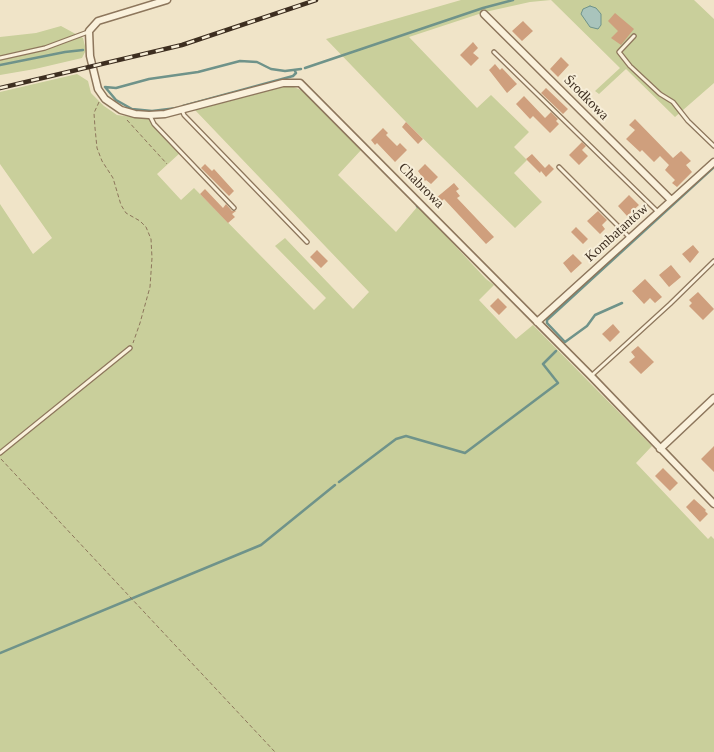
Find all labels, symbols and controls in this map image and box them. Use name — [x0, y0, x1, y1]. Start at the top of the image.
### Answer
street label: Środkowa — [560, 72, 612, 124]
street label: Chabrowa — [395, 160, 447, 212]
street label: Kombatantów — [582, 200, 652, 266]

